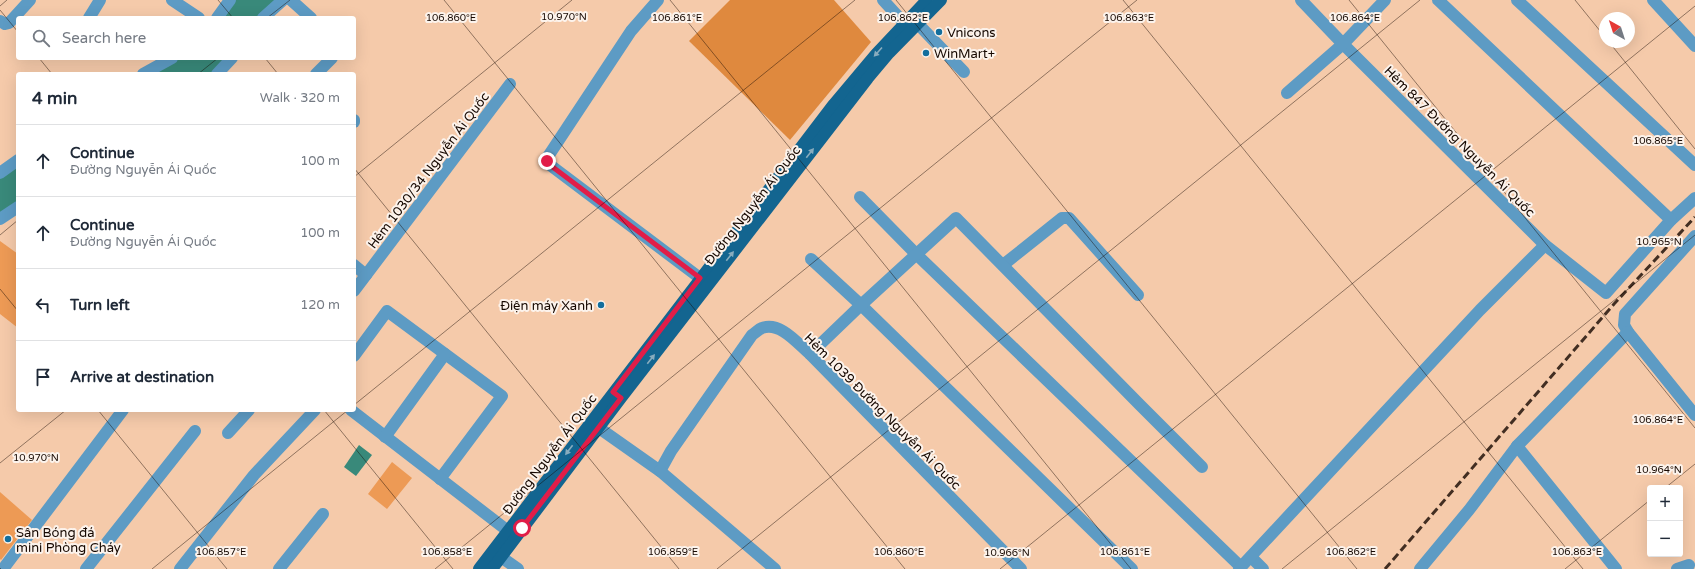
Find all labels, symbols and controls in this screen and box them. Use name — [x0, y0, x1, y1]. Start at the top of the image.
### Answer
text: 10.970°N — [541, 11, 587, 23]
text: 106.860°E — [426, 12, 476, 24]
text: 106.861°E — [652, 12, 702, 24]
text: 106.862°E — [878, 12, 928, 24]
text: 106.863°E — [1104, 12, 1154, 24]
text: 106.864°E — [1330, 12, 1380, 24]
north arrow — [1599, 12, 1635, 48]
search box — [16, 16, 356, 60]
place label: Vnicons — [947, 25, 996, 41]
icon: search — [30, 27, 52, 49]
marker: Vnicons — [934, 27, 944, 37]
text: Search here — [62, 29, 146, 47]
place label: WinMart+ — [934, 46, 995, 62]
one-way arrow — [873, 47, 882, 57]
marker: WinMart+ — [921, 48, 931, 58]
street label: Hẻm 847 Đường Nguyễn Ái Quốc — [1381, 63, 1538, 220]
text: 4 min — [32, 88, 77, 109]
street label: Hẻm 1030/34 Nguyễn Ái Quốc — [365, 89, 493, 252]
text: Walk · 320 m — [260, 90, 340, 106]
text: 106.865°E — [1633, 135, 1683, 147]
street label: Đường Nguyễn Ái Quốc — [701, 143, 804, 268]
text: Continue — [70, 144, 134, 162]
one-way arrow — [806, 148, 814, 159]
icon: ahead — [32, 150, 54, 172]
route end — [538, 152, 556, 170]
text: 100 m — [300, 153, 340, 169]
text: Đường Nguyễn Ái Quốc — [70, 162, 217, 178]
text: Continue — [70, 216, 134, 234]
icon: ahead — [32, 222, 54, 244]
text: 100 m — [300, 225, 340, 241]
text: Đường Nguyễn Ái Quốc — [70, 234, 217, 250]
text: 10.965°N — [1636, 236, 1682, 248]
one-way arrow — [726, 251, 735, 262]
icon: left — [32, 294, 54, 316]
text: Turn left — [70, 296, 130, 314]
text: 120 m — [300, 297, 340, 313]
place label: Điện máy Xanh — [500, 298, 593, 314]
marker: Điện máy Xanh — [596, 300, 606, 310]
street label: Hẻm 1039 Đường Nguyễn Ái Quốc — [801, 330, 964, 493]
one-way arrow — [647, 354, 655, 364]
icon: arrive — [32, 366, 54, 388]
text: Arrive at destination — [70, 368, 214, 386]
street label: Đường Nguyễn Ái Quốc — [499, 391, 600, 518]
text: 106.864°E — [1633, 414, 1683, 426]
one-way arrow — [565, 445, 573, 456]
text: 10.970°N — [13, 452, 59, 464]
text: 10.964°N — [1636, 464, 1682, 476]
map controls — [1647, 485, 1683, 557]
button: + — [1647, 485, 1683, 521]
route start — [513, 519, 531, 537]
button: − — [1647, 521, 1683, 557]
place label: Sân Bóng đá mini Phòng Cháy — [16, 525, 121, 556]
marker: Sân Bóng đá mini Phòng Cháy — [3, 534, 13, 544]
text: 106.857°E — [196, 546, 246, 558]
text: 106.858°E — [422, 546, 472, 558]
text: 106.859°E — [648, 546, 698, 558]
text: 106.860°E — [874, 546, 924, 558]
text: 106.861°E — [1100, 546, 1150, 558]
text: 106.862°E — [1326, 546, 1376, 558]
text: 106.863°E — [1552, 546, 1602, 558]
text: 10.966°N — [984, 547, 1030, 559]

